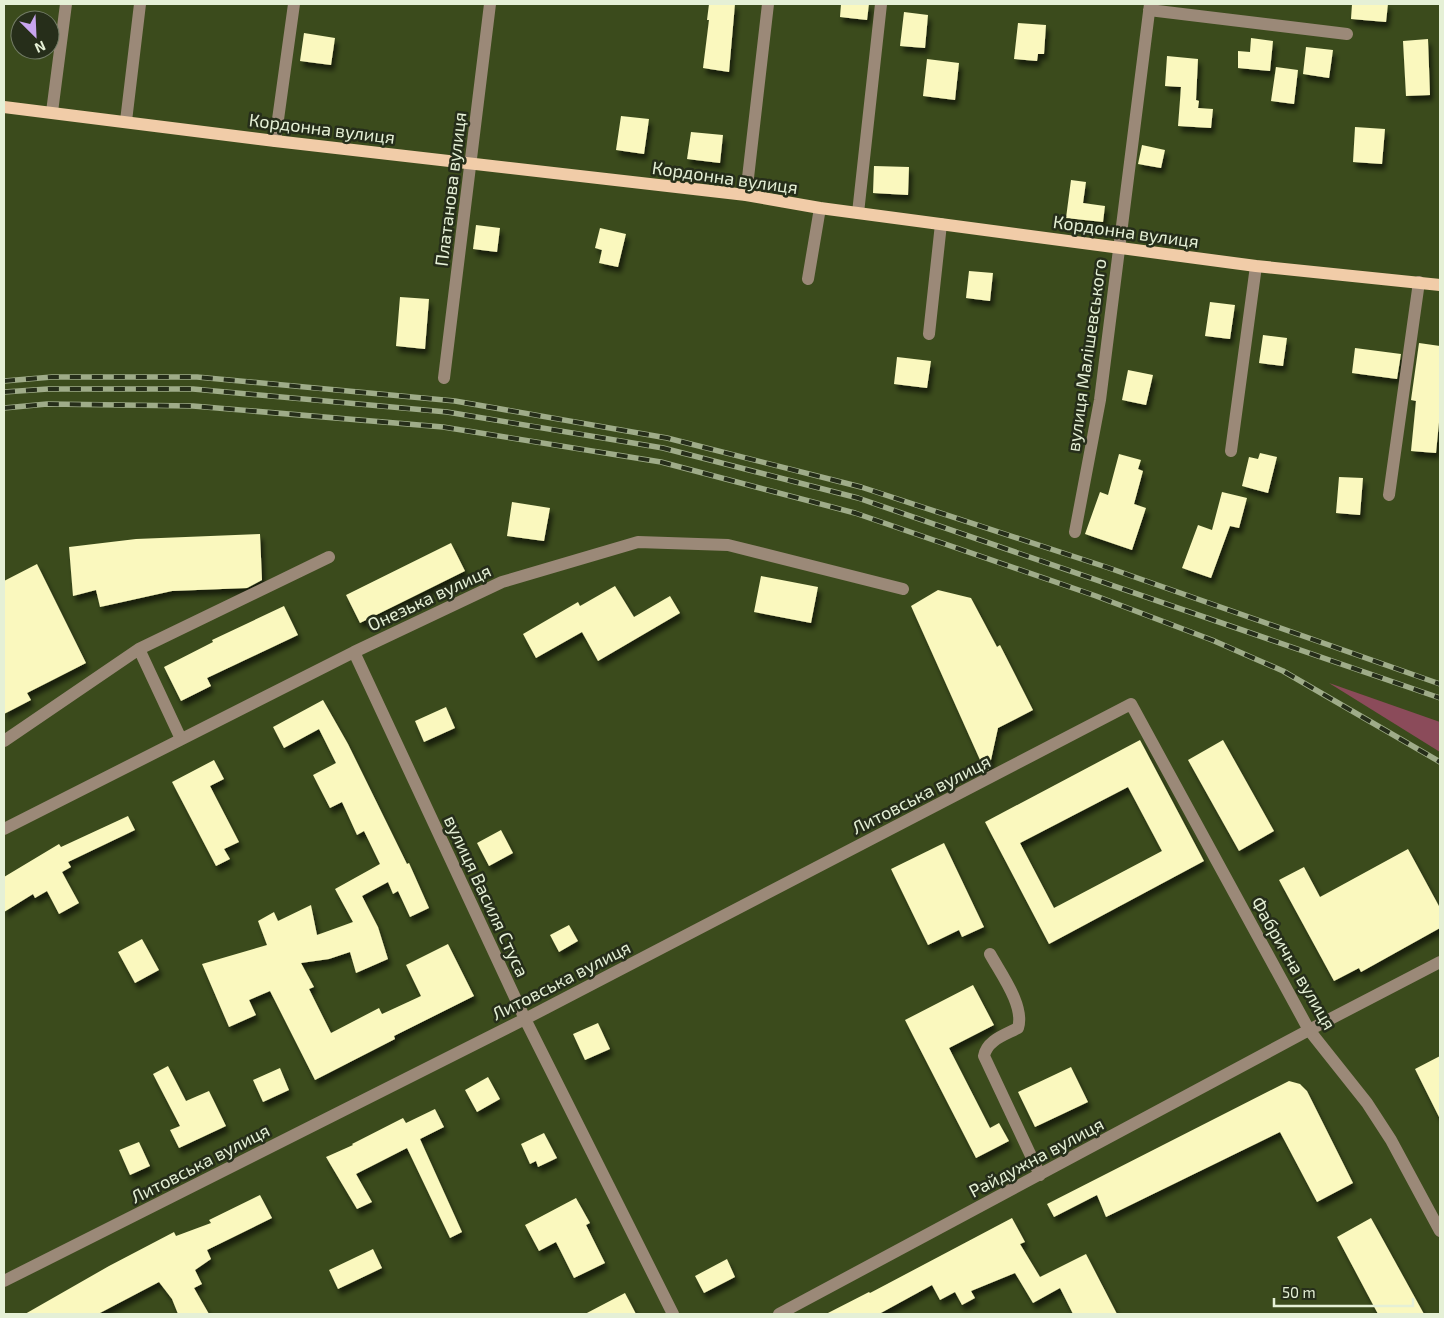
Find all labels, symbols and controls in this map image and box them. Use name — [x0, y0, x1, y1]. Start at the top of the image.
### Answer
north arrow — [10, 10, 60, 60]
text: N — [32, 38, 49, 57]
street label: Кордонна вулиця — [248, 108, 396, 148]
street label: Платанова вулиця — [430, 110, 470, 268]
street label: Кордонна вулиця — [651, 156, 799, 198]
street label: Кордонна вулиця — [1052, 210, 1200, 252]
street label: вулиця Малішевського — [1062, 257, 1110, 453]
street label: Онезька вулиця — [364, 559, 494, 635]
street label: Литовська вулиця — [848, 749, 994, 839]
street label: вулиця Василя Стуса — [440, 812, 534, 980]
street label: Фабрична вулиця — [1247, 893, 1341, 1033]
street label: Литовська вулиця — [488, 935, 634, 1025]
street label: Райдужна вулиця — [965, 1112, 1107, 1202]
street label: Литовська вулиця — [127, 1118, 273, 1208]
scale bar — [1274, 1276, 1413, 1308]
text: 50 m — [1282, 1283, 1316, 1301]

